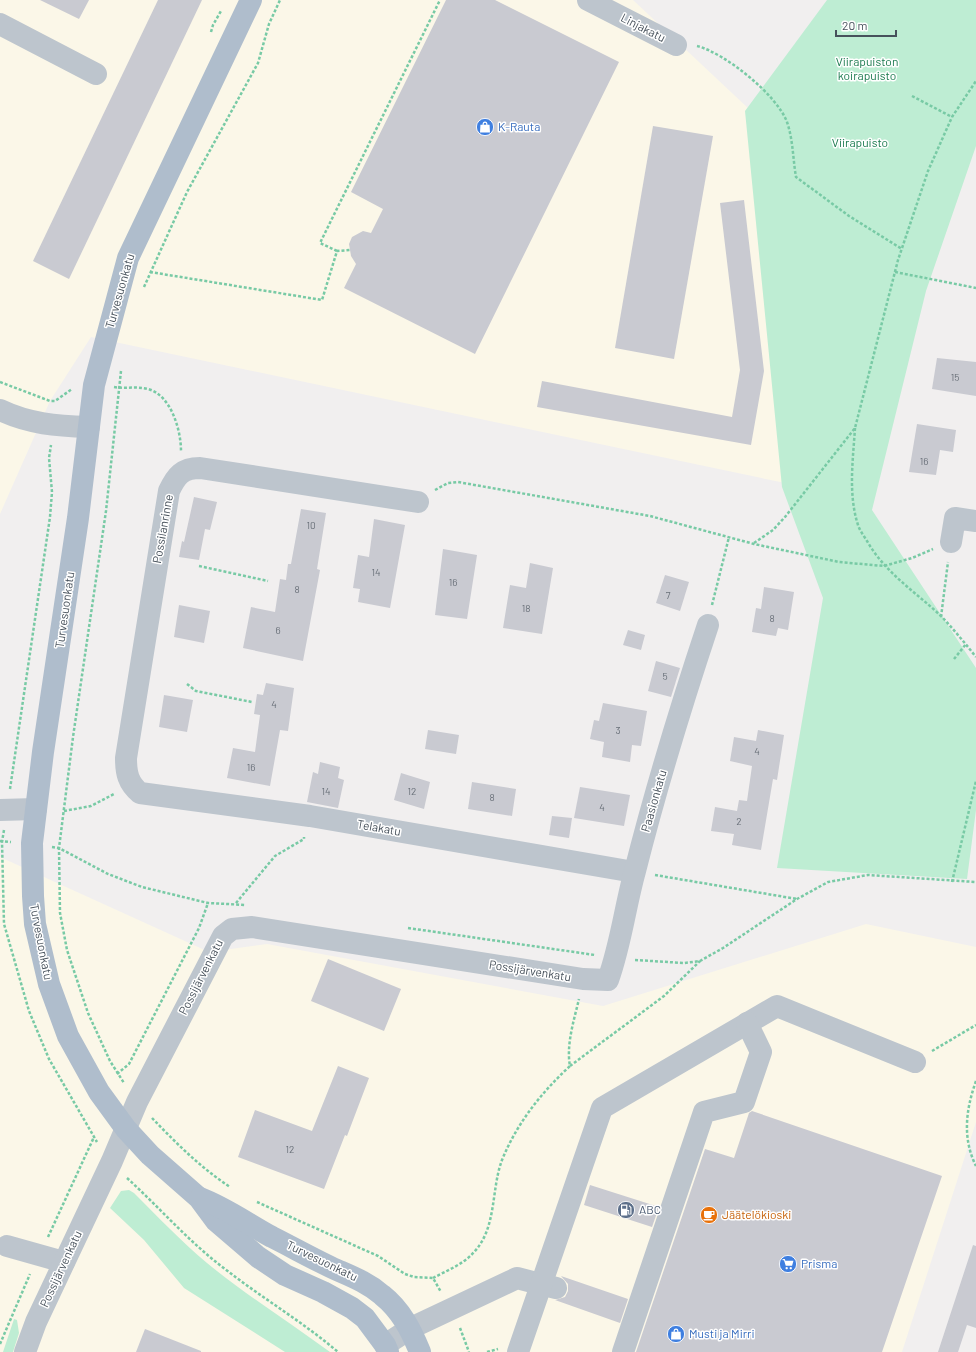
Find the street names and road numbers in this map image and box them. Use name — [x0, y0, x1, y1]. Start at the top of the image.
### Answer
street label: Linjakatu — [619, 10, 668, 44]
street label: Turvesuonkatu — [102, 252, 136, 330]
street label: Possilanrinne — [149, 493, 175, 564]
street label: Turvesuonkatu — [52, 571, 76, 649]
street label: Paasionkatu — [637, 768, 669, 833]
street label: Telakatu — [356, 816, 402, 838]
street label: Turvesuonkatu — [28, 903, 56, 981]
street label: Possijärvenkatu — [175, 936, 225, 1017]
street label: Possijärvenkatu — [488, 957, 572, 983]
street label: Possijärvenkatu — [36, 1228, 84, 1309]
street label: Turvesuonkatu — [285, 1237, 360, 1283]

